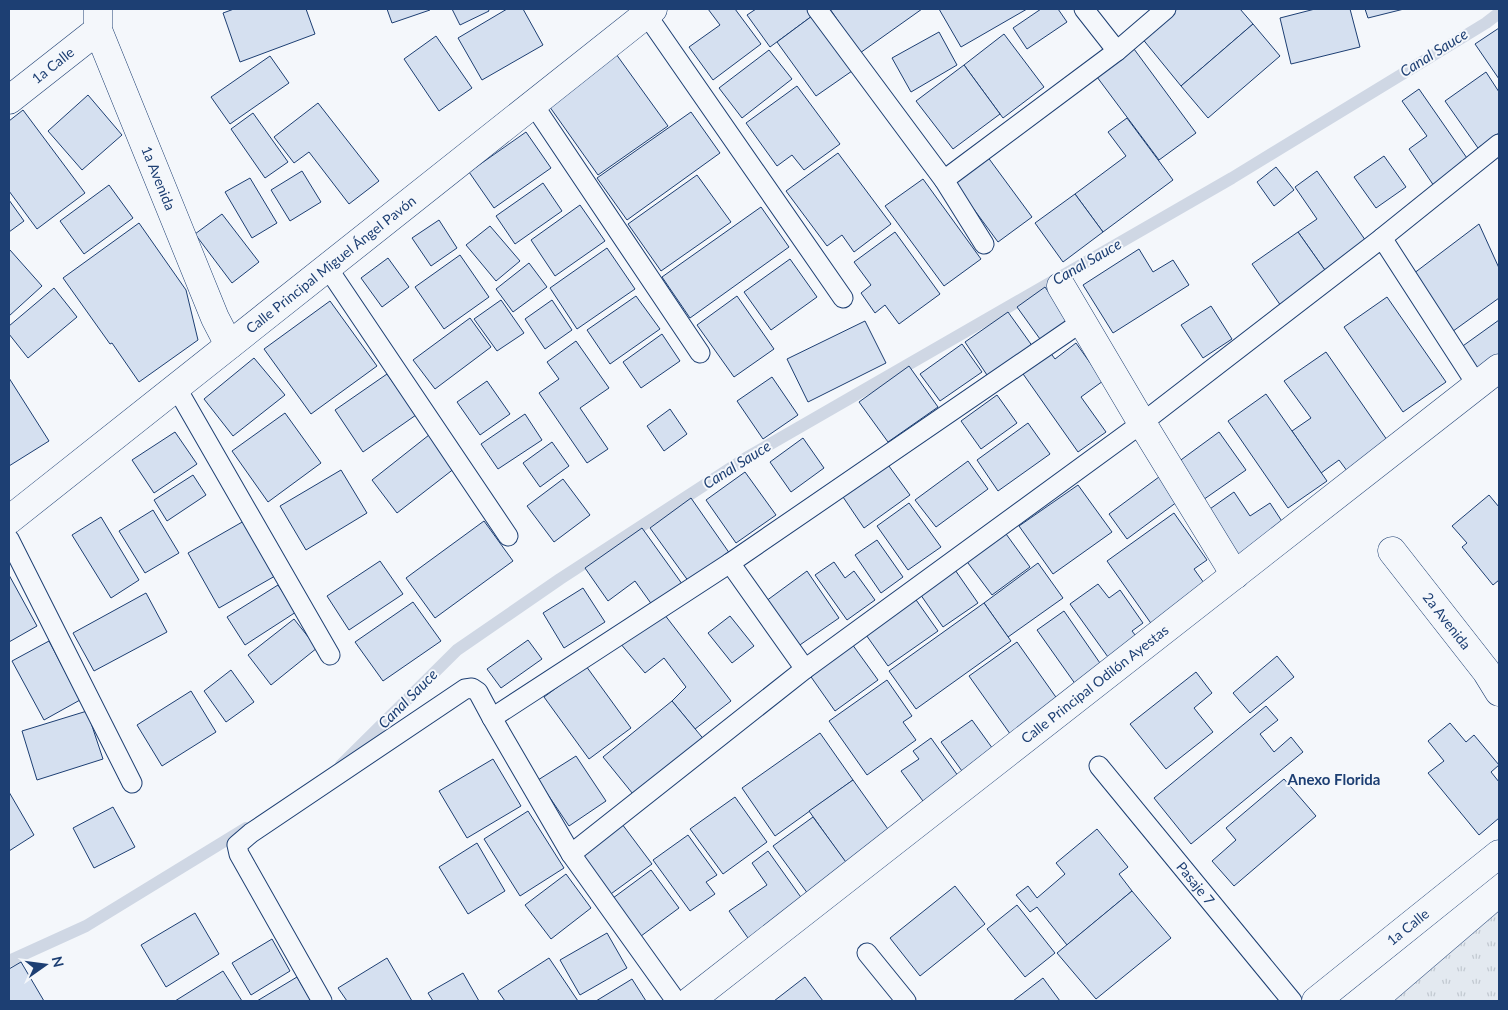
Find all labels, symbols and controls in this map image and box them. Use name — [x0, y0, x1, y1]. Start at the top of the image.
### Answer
water label: Canal Sauce — [1396, 24, 1471, 80]
street label: 1a Calle — [28, 43, 77, 87]
street label: 1a Avenida — [138, 144, 179, 213]
street label: Calle Principal Miguel Ángel Pavón — [242, 192, 419, 337]
water label: Canal Sauce — [1049, 234, 1124, 288]
water label: Canal Sauce — [699, 436, 774, 492]
street label: 2a Avenida — [1420, 589, 1475, 653]
street label: Calle Principal Odilón Ayestas — [1017, 621, 1172, 747]
water label: Canal Sauce — [374, 665, 441, 732]
district label: Anexo Florida — [1287, 770, 1380, 788]
street label: Pasaje 7 — [1173, 858, 1219, 908]
street label: 1a Calle — [1383, 905, 1432, 949]
north arrow — [20, 940, 70, 990]
text: N — [49, 954, 68, 969]

